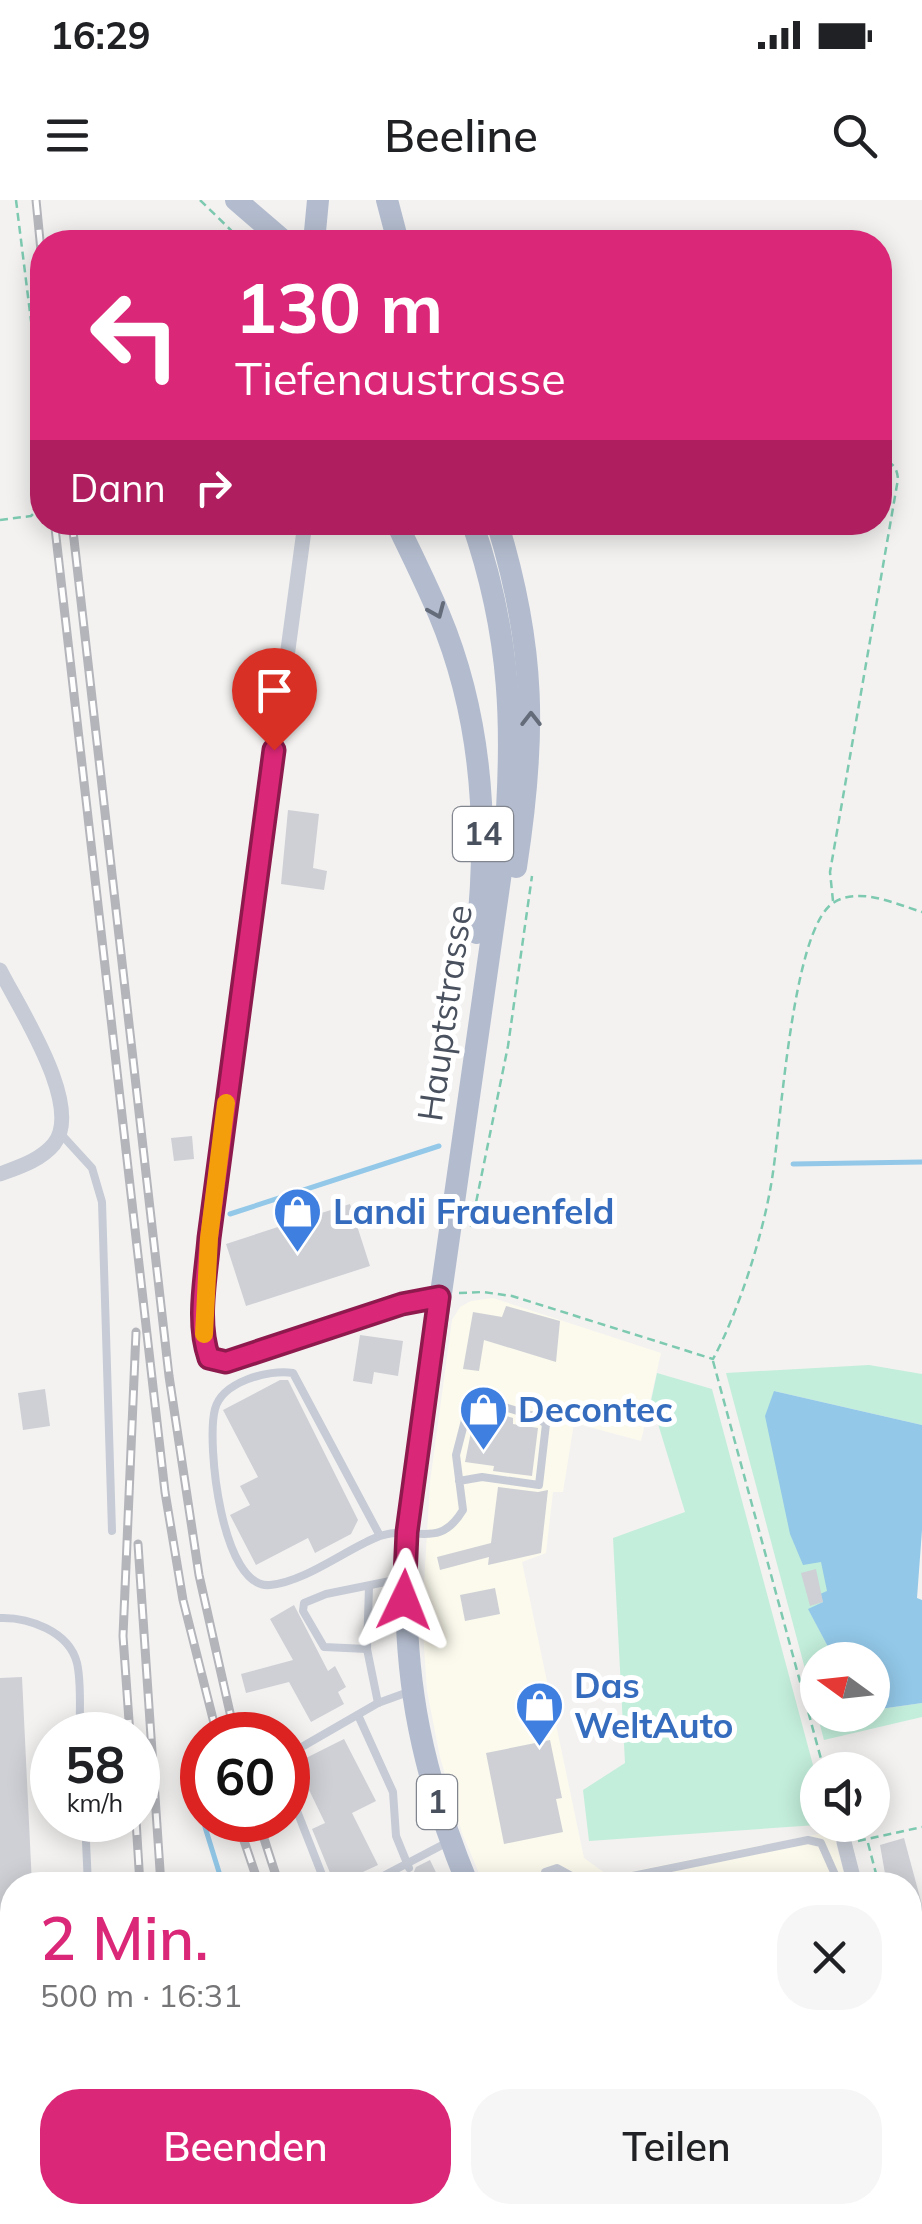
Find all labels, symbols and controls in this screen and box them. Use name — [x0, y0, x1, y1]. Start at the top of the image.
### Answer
text: 16:29 — [50, 11, 151, 59]
text: Beeline — [384, 107, 538, 163]
icon: menu — [40, 108, 95, 163]
icon: search — [827, 108, 882, 163]
text: 130 m — [235, 263, 443, 351]
icon: left — [70, 270, 200, 400]
text: Tiefenaustrasse — [235, 350, 566, 406]
icon: right — [186, 460, 241, 515]
text: Dann — [70, 464, 166, 512]
one-way arrow — [425, 601, 445, 619]
pin — [232, 648, 317, 751]
icon: arrive — [247, 663, 302, 718]
one-way arrow — [520, 710, 541, 726]
road number: 14 — [453, 807, 513, 861]
street label: Hauptstrasse — [407, 902, 481, 1124]
shop icon: Landi Frauenfeld — [272, 1186, 324, 1254]
place label: Landi Frauenfeld — [333, 1189, 614, 1233]
shop icon: Decontec — [457, 1384, 509, 1452]
place label: Decontec — [518, 1387, 673, 1431]
position arrow — [352, 1548, 456, 1652]
north arrow — [800, 1642, 890, 1732]
map controls — [800, 1642, 890, 1842]
place label: Das WeltAuto — [574, 1663, 734, 1747]
shop icon: Das WeltAuto — [513, 1680, 565, 1748]
speed limit sign: 60 — [180, 1712, 310, 1842]
text: 58 — [65, 1733, 125, 1796]
button: sound — [800, 1752, 890, 1842]
road number: 1 — [417, 1775, 457, 1829]
text: km/h — [67, 1787, 123, 1818]
text: 2 Min. — [40, 1900, 209, 1975]
button: close — [777, 1905, 882, 2010]
text: 500 m · 16:31 — [40, 1975, 242, 2015]
button: Beenden — [40, 2089, 451, 2204]
button: Teilen — [471, 2089, 882, 2204]

